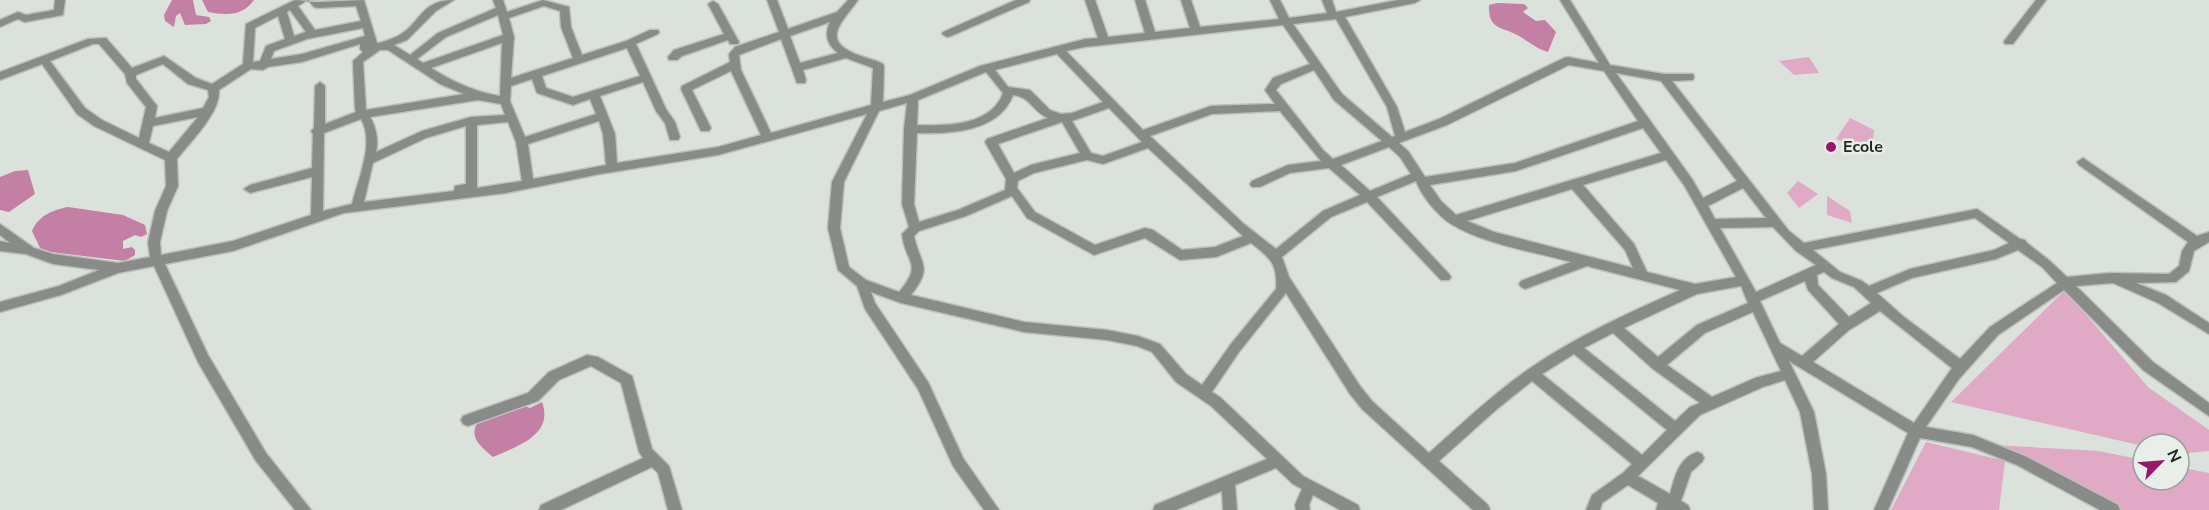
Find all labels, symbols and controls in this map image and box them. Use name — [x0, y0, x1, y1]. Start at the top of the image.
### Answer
place label: Ecole — [1843, 136, 1883, 158]
marker: Ecole — [1824, 140, 1838, 154]
north arrow — [2131, 432, 2191, 492]
text: N — [2161, 446, 2186, 466]

